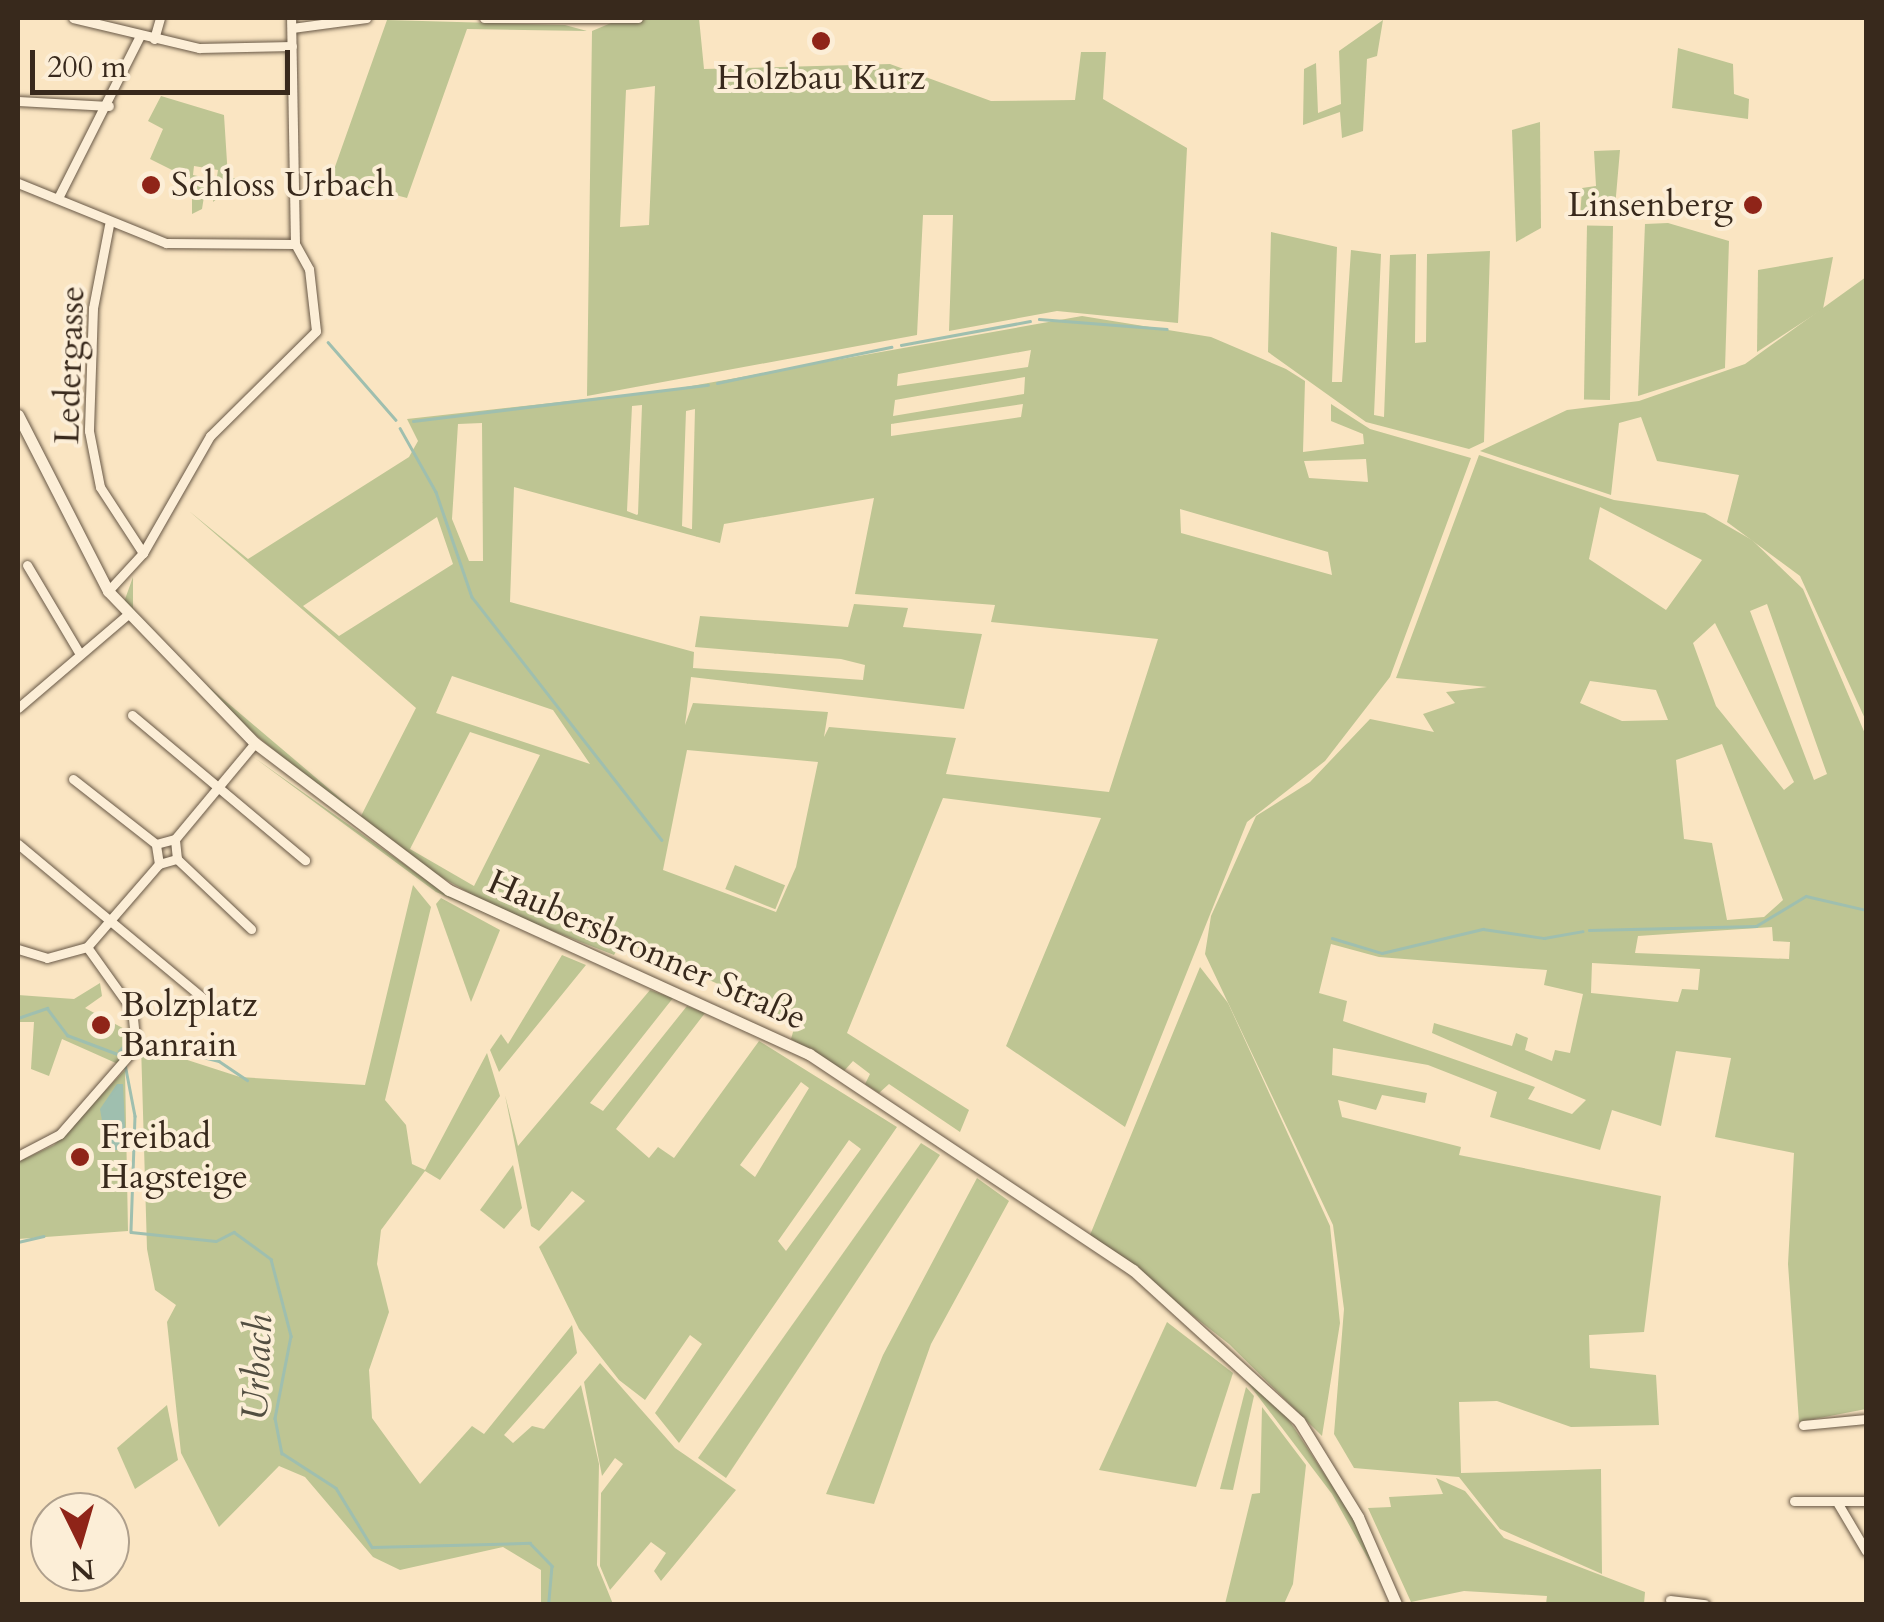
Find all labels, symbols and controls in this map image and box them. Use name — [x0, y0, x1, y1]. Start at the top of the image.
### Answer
scale bar — [35, 30, 295, 92]
marker: Holzbau Kurz — [810, 30, 832, 52]
text: 200 m — [47, 47, 127, 88]
place label: Holzbau Kurz — [717, 57, 925, 99]
place label: Schloss Urbach — [171, 164, 395, 206]
marker: Schloss Urbach — [140, 174, 162, 196]
place label: Linsenberg — [1568, 184, 1733, 226]
marker: Linsenberg — [1742, 194, 1764, 216]
street label: Ledergasse — [46, 285, 94, 445]
street label: Haubersbronner Straße — [481, 861, 813, 1039]
place label: Bolzplatz Banrain — [121, 984, 258, 1066]
marker: Bolzplatz Banrain — [90, 1014, 112, 1036]
place label: Freibad Hagsteige — [100, 1116, 248, 1198]
marker: Freibad Hagsteige — [69, 1146, 91, 1168]
water label: Urbach — [233, 1314, 283, 1422]
north arrow — [30, 1492, 130, 1592]
text: N — [69, 1550, 96, 1590]

